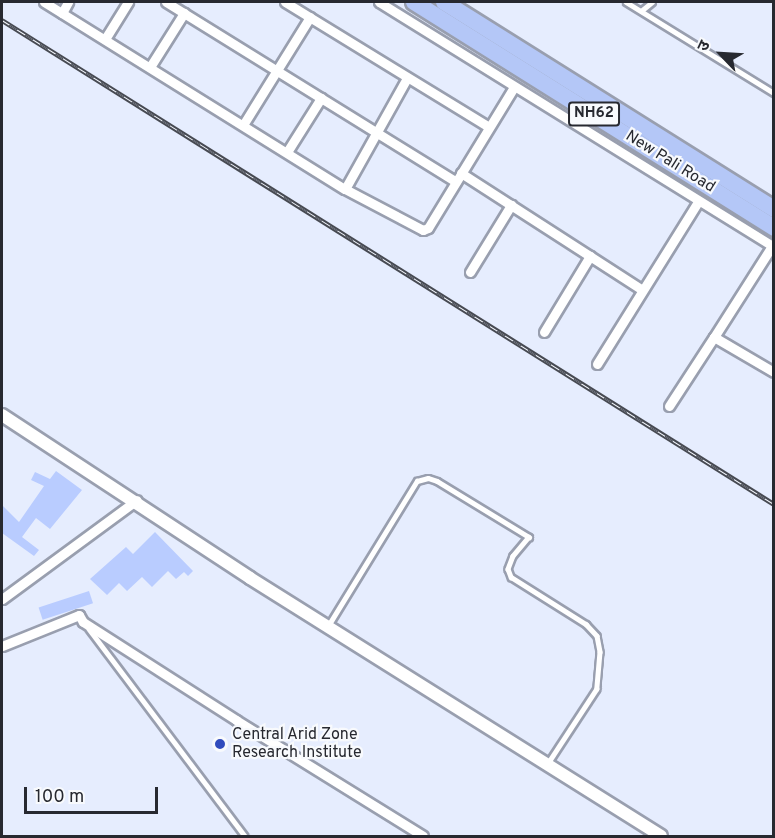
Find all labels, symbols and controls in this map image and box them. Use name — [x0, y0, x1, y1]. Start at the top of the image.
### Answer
north arrow — [691, 24, 751, 84]
text: उ — [694, 38, 716, 55]
road number: NH62 — [567, 102, 621, 126]
street label: New Pali Road — [622, 127, 718, 197]
place label: Central Arid Zone Research Institute — [232, 725, 362, 763]
marker: Central Arid Zone Research Institute — [213, 737, 227, 751]
scale bar — [27, 775, 160, 813]
text: 100 m — [35, 786, 84, 809]

